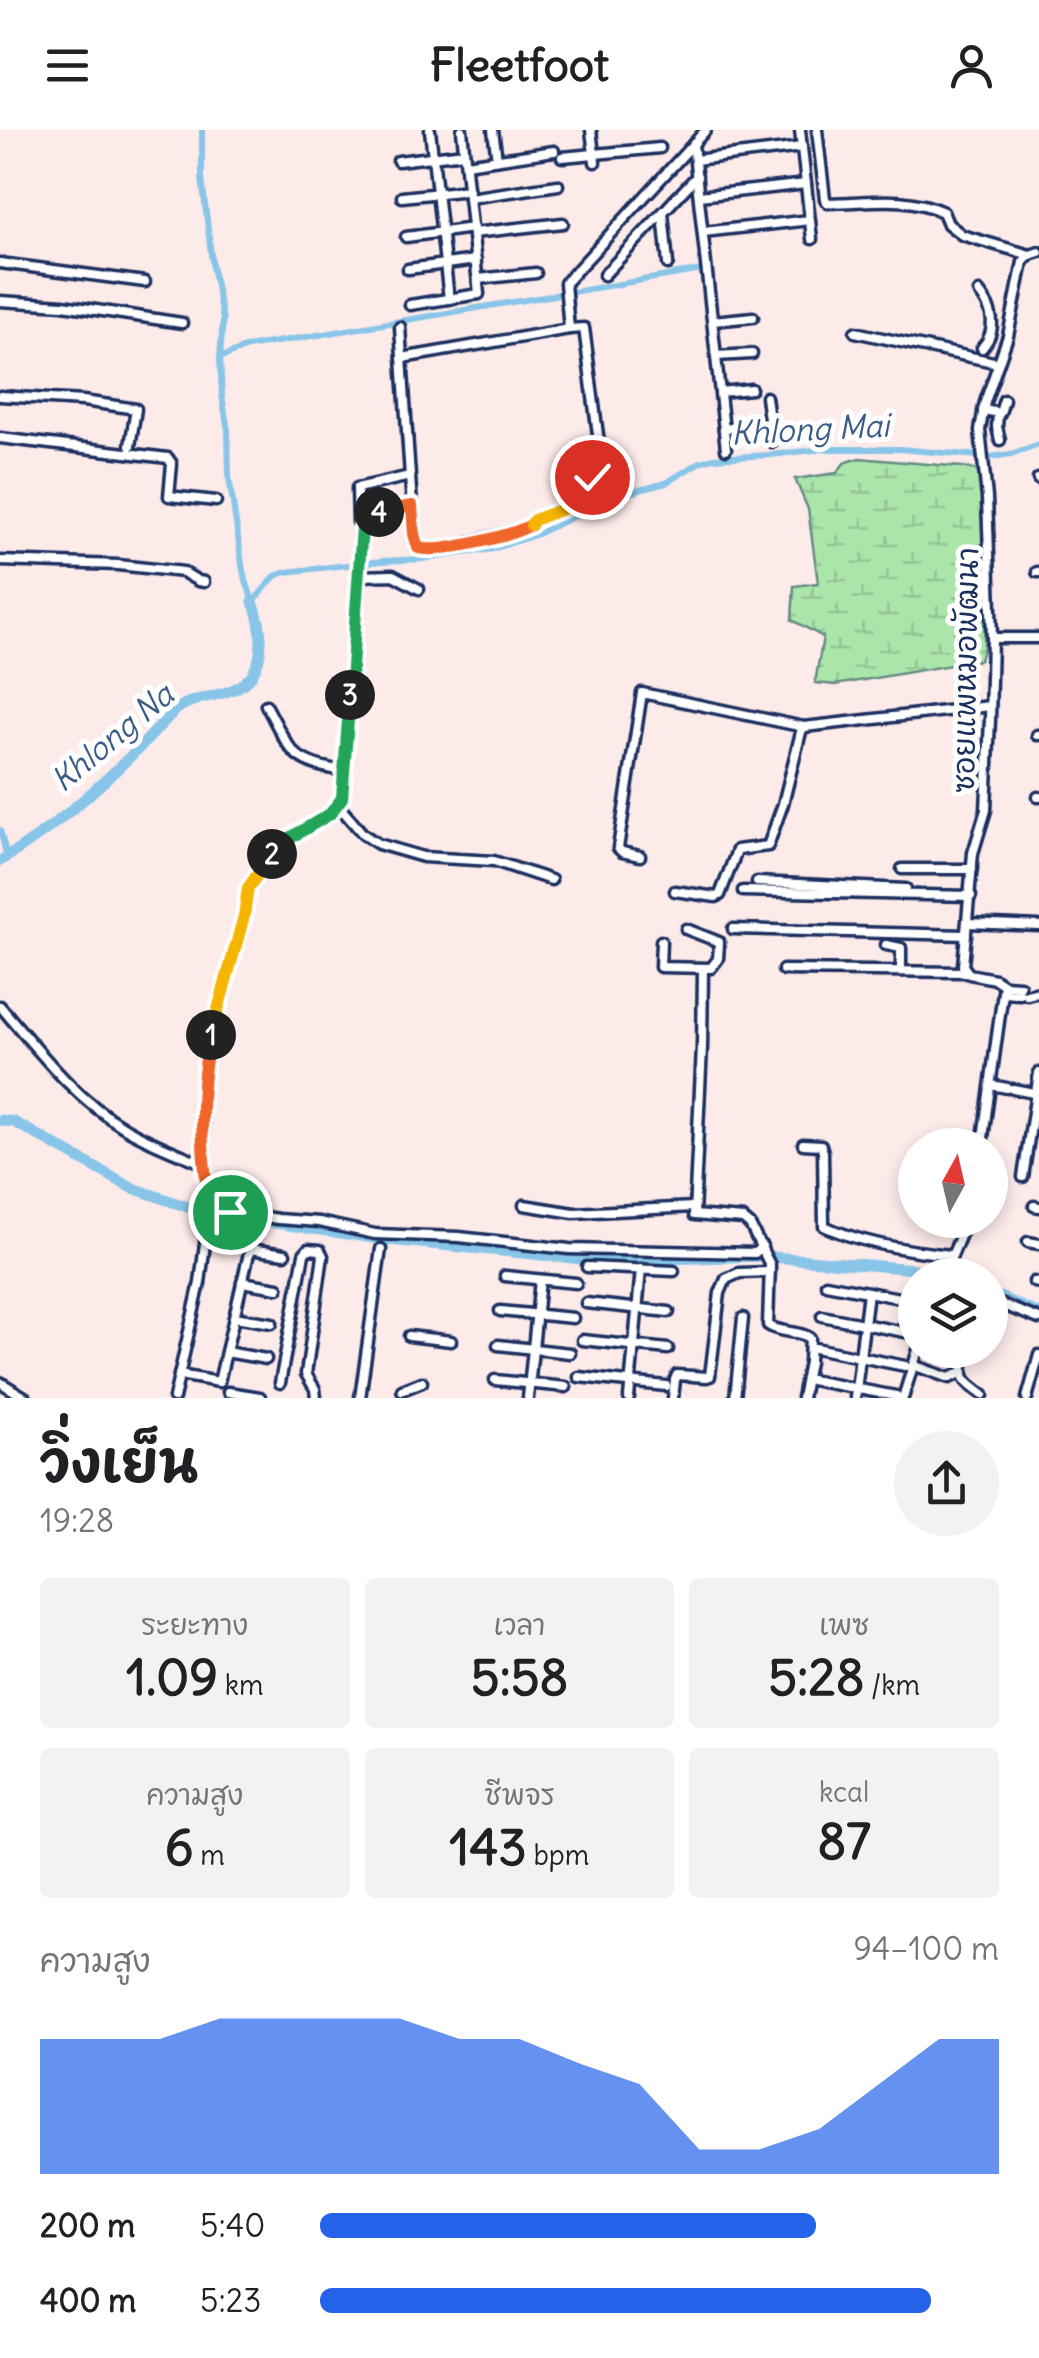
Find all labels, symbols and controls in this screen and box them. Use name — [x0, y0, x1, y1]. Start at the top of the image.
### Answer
text: Fleetfoot — [430, 37, 609, 93]
icon: menu — [40, 38, 95, 93]
icon: person — [944, 38, 999, 93]
water label: Khlong Mai — [730, 404, 894, 454]
pin — [550, 435, 635, 520]
icon: check — [565, 450, 620, 505]
pin: 4 — [354, 487, 404, 537]
text: 4 — [371, 494, 387, 530]
street label: ซอยแพหมอพัฒนา — [944, 547, 986, 793]
pin: 3 — [325, 670, 375, 720]
water label: Khlong Na — [42, 673, 183, 800]
text: 3 — [342, 677, 358, 713]
pin: 2 — [247, 829, 297, 879]
text: 2 — [264, 836, 280, 872]
pin: 1 — [186, 1010, 236, 1060]
text: 1 — [205, 1017, 217, 1053]
north arrow — [898, 1128, 1008, 1238]
map controls — [898, 1128, 1008, 1368]
pin — [188, 1170, 273, 1255]
icon: arrive — [203, 1185, 258, 1240]
button: layers — [898, 1258, 1008, 1368]
text: วิ่งเย็น — [40, 1428, 198, 1497]
button: share — [894, 1431, 999, 1536]
text: 19:28 — [40, 1500, 114, 1541]
text: ระยะทาง — [141, 1607, 248, 1643]
text: เวลา — [494, 1607, 545, 1643]
text: เพซ — [819, 1607, 869, 1643]
text: 1.09 — [126, 1646, 218, 1709]
text: 5:58 — [471, 1646, 568, 1709]
text: 5:28 — [768, 1646, 864, 1709]
text: km — [218, 1667, 264, 1703]
text: /km — [864, 1667, 920, 1703]
text: kcal — [819, 1774, 869, 1810]
text: ความสูง — [146, 1777, 243, 1813]
text: ชีพจร — [484, 1777, 555, 1813]
text: 87 — [818, 1810, 871, 1873]
text: 6 — [165, 1816, 194, 1879]
text: 143 — [450, 1816, 527, 1879]
text: m — [194, 1837, 225, 1873]
text: bpm — [527, 1837, 589, 1873]
text: 94–100 m — [853, 1928, 999, 1969]
text: ความสูง — [40, 1940, 151, 1981]
text: 200 m — [40, 2205, 135, 2246]
text: 5:40 — [200, 2205, 265, 2246]
text: 400 m — [40, 2280, 136, 2321]
text: 5:23 — [200, 2280, 261, 2321]

